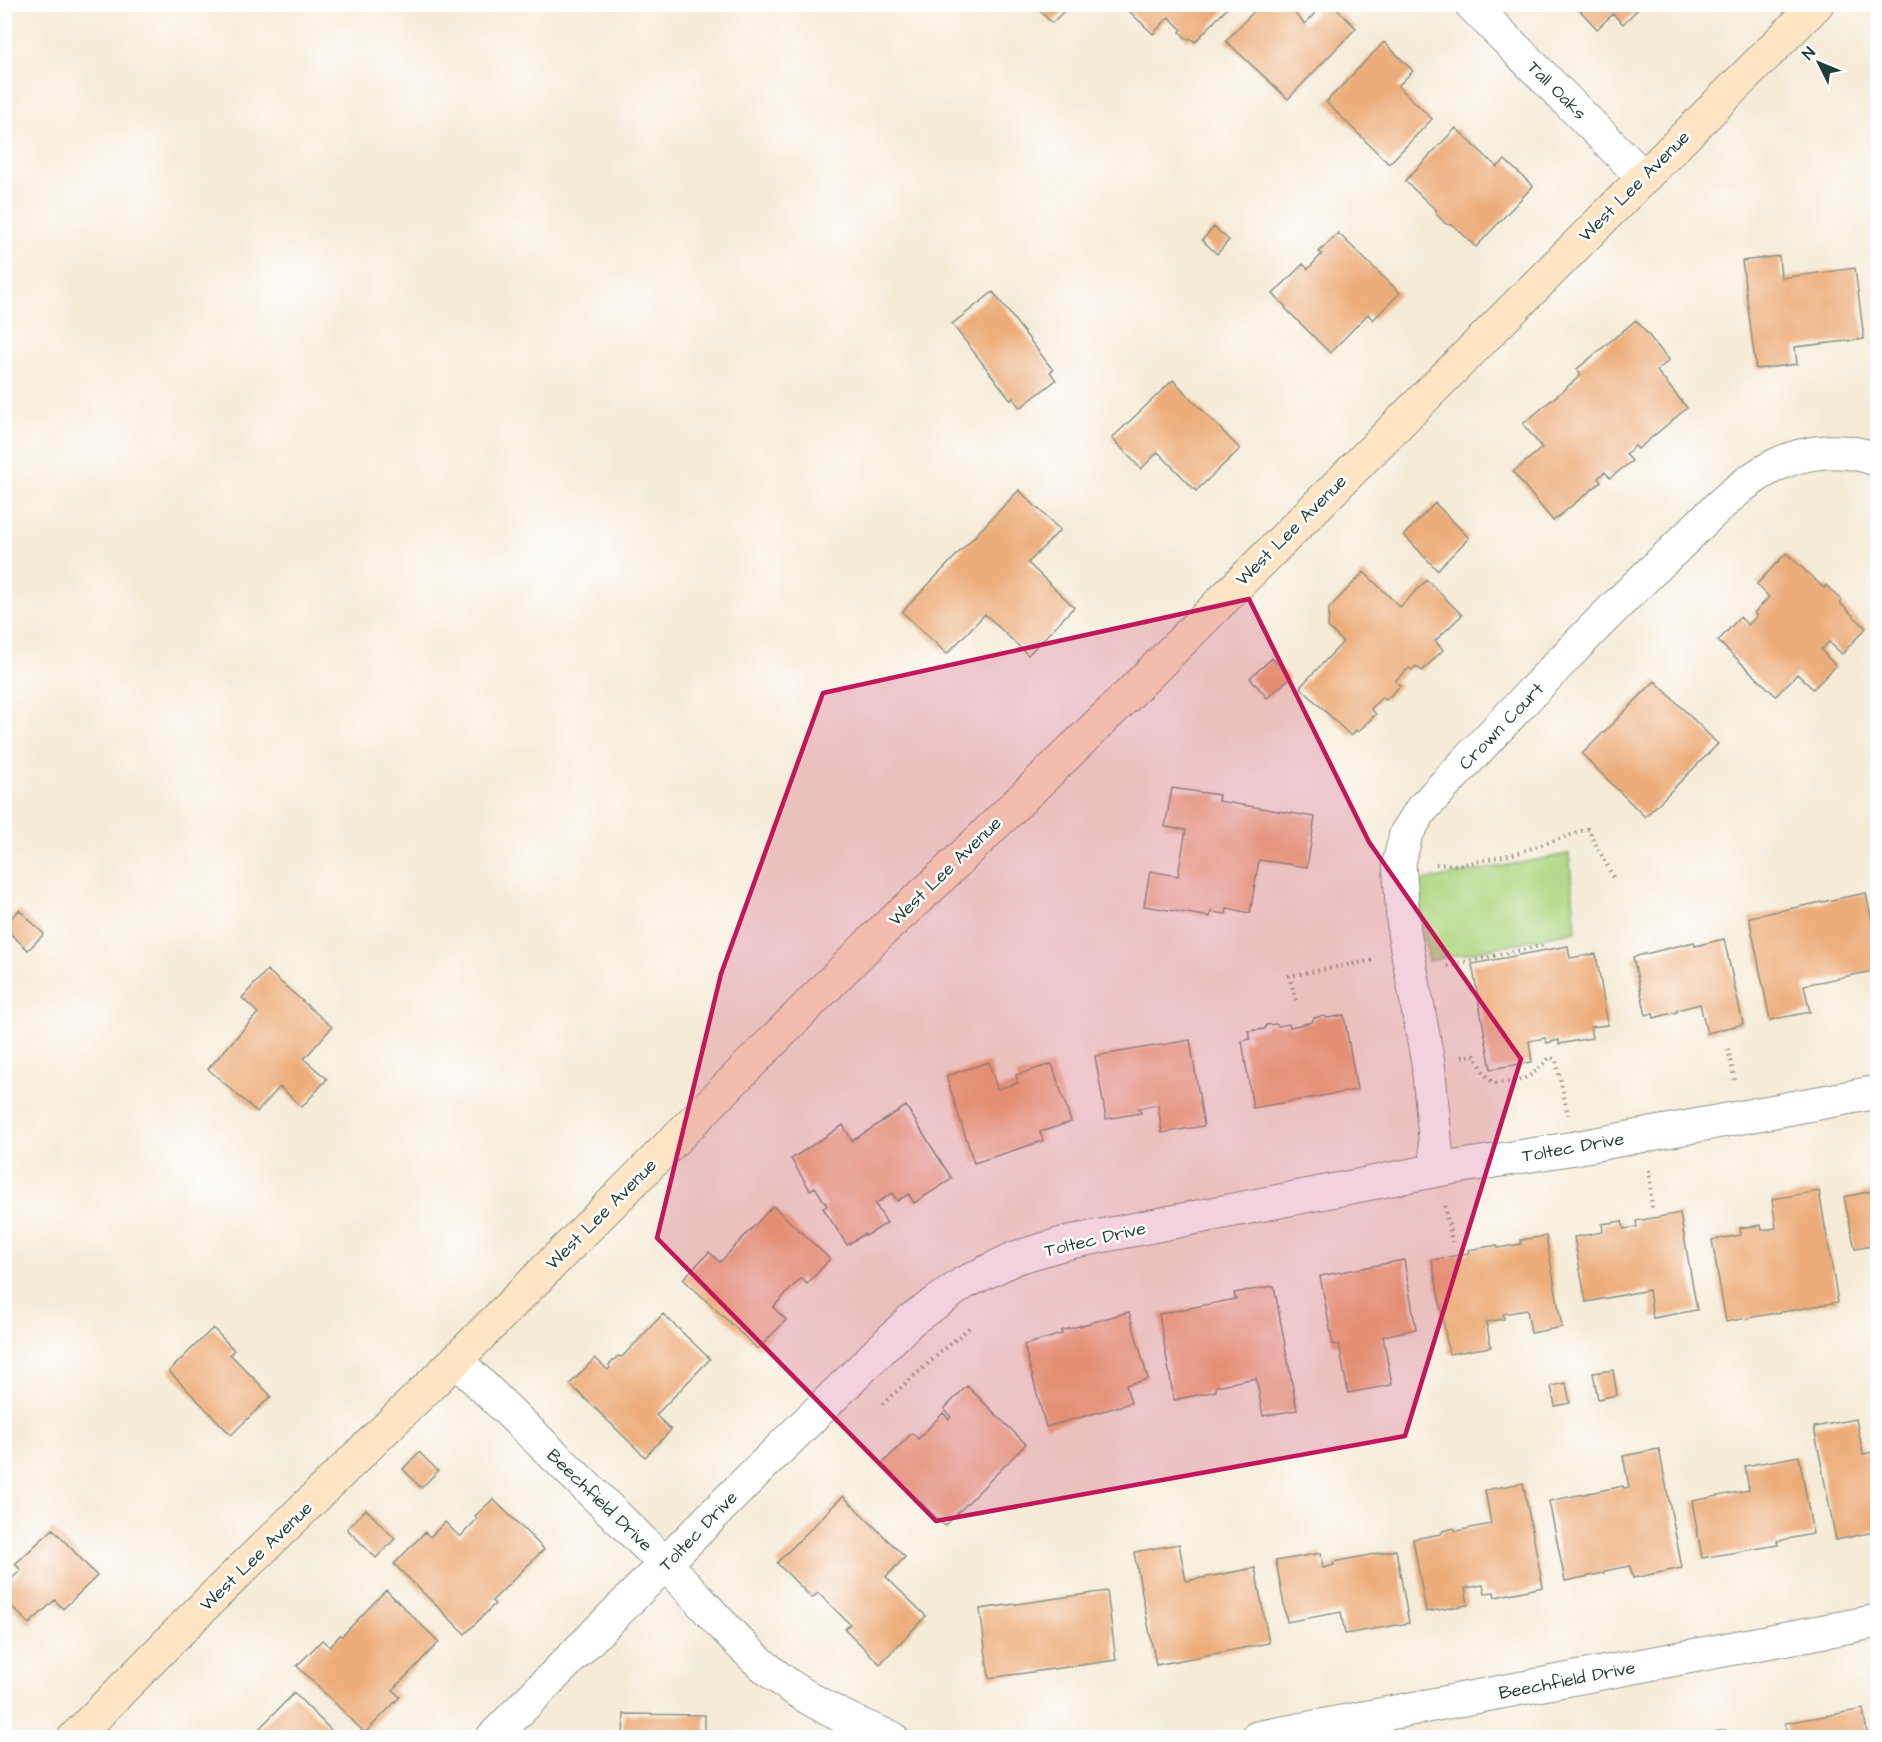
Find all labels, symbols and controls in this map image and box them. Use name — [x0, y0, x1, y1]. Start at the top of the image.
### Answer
north arrow — [1789, 33, 1849, 93]
text: N — [1797, 42, 1820, 65]
street label: Tall Oaks — [1521, 55, 1592, 126]
street label: West Lee Avenue — [1573, 125, 1696, 247]
street label: West Lee Avenue — [1230, 469, 1353, 591]
street label: Crown Court — [1453, 677, 1550, 776]
street label: West Lee Avenue — [883, 811, 1007, 932]
street label: Toltec Drive — [1520, 1126, 1626, 1169]
street label: West Lee Avenue — [540, 1153, 663, 1275]
street label: Toltec Drive — [1042, 1216, 1148, 1263]
street label: Beechfield Drive — [541, 1443, 658, 1558]
street label: Toltec Drive — [654, 1485, 743, 1577]
street label: West Lee Avenue — [194, 1496, 318, 1617]
street label: Beechfield Drive — [1497, 1655, 1638, 1706]

